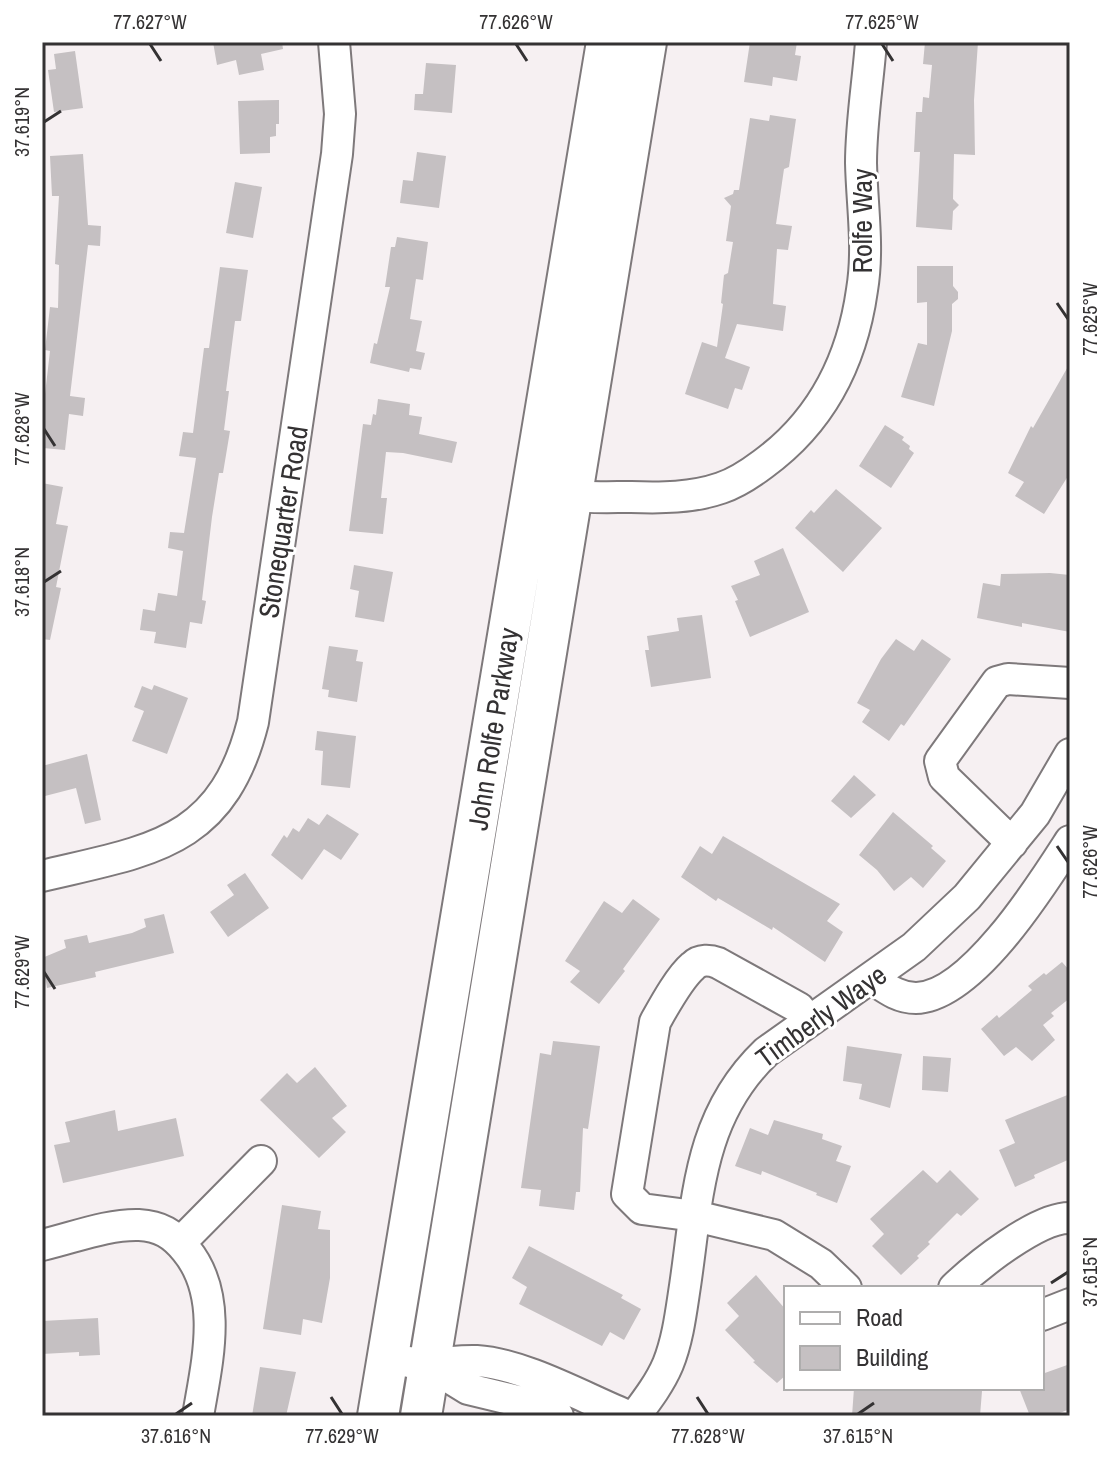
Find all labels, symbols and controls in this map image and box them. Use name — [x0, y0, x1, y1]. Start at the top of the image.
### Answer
text: 77.627°W — [113, 8, 187, 35]
text: 77.626°W — [479, 8, 553, 35]
text: 77.625°W — [845, 8, 919, 35]
text: 37.619°N — [8, 87, 35, 157]
street label: Rolfe Way — [843, 168, 881, 274]
text: 77.625°W — [1076, 282, 1103, 356]
text: 77.628°W — [8, 392, 35, 466]
street label: Stonequarter Road — [249, 423, 317, 621]
text: 37.618°N — [8, 547, 35, 617]
street label: John Rolfe Parkway — [458, 625, 528, 833]
text: 77.626°W — [1076, 825, 1103, 899]
text: 77.629°W — [8, 935, 35, 1009]
street label: Timberly Waye — [748, 956, 894, 1076]
text: 37.615°N — [1076, 1237, 1103, 1307]
legend — [784, 1286, 1044, 1390]
text: Road — [856, 1301, 903, 1333]
text: Building — [856, 1341, 928, 1373]
text: 37.616°N — [141, 1422, 211, 1449]
text: 77.629°W — [305, 1422, 379, 1449]
text: 77.628°W — [671, 1422, 745, 1449]
text: 37.615°N — [823, 1422, 893, 1449]

